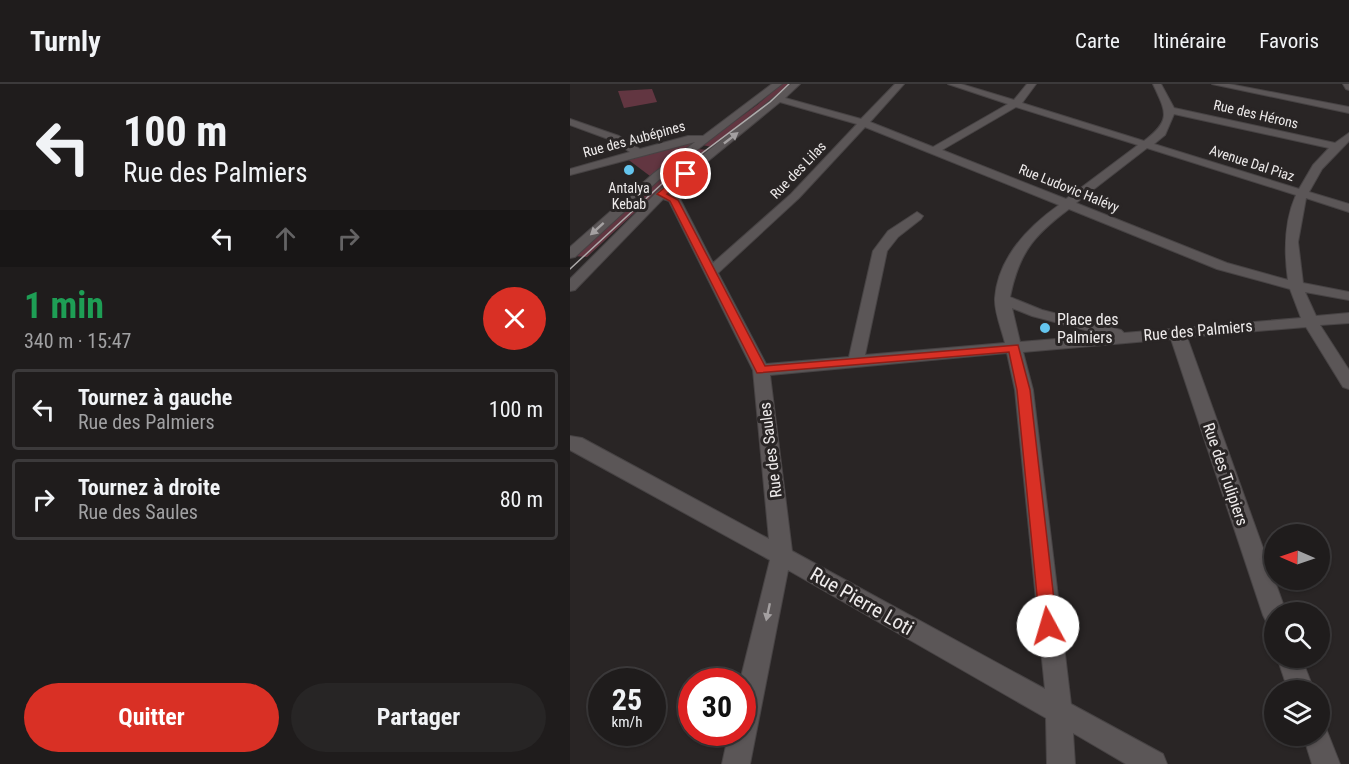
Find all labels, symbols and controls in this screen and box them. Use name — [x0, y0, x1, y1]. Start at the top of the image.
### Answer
text: Turnly — [30, 25, 101, 58]
text: Carte — [1075, 29, 1120, 53]
text: Itinéraire — [1153, 29, 1226, 53]
text: Favoris — [1259, 29, 1319, 53]
street label: Rue des Hérons — [1212, 96, 1300, 132]
text: 100 m — [123, 107, 228, 156]
icon: left — [24, 108, 102, 186]
street label: Rue des Aubépines — [581, 118, 687, 160]
one-way arrow — [724, 132, 739, 144]
street label: Rue des Lilas — [767, 138, 829, 202]
street label: Avenue Dal Piaz — [1207, 142, 1297, 184]
pin — [660, 148, 711, 199]
text: Rue des Palmiers — [123, 157, 307, 189]
icon: arrive — [669, 157, 702, 190]
street label: Rue Ludovic Halévy — [1017, 161, 1122, 215]
marker: Antalya Kebab — [622, 163, 636, 177]
place label: Antalya Kebab — [608, 180, 650, 212]
icon: left — [206, 222, 239, 255]
icon: ahead — [269, 222, 302, 255]
icon: right — [332, 222, 365, 255]
one-way arrow — [589, 222, 604, 236]
text: 1 min — [24, 285, 104, 327]
button: close — [483, 287, 546, 350]
place label: Place des Palmiers — [1057, 310, 1119, 347]
street label: Rue des Palmiers — [1143, 316, 1253, 345]
marker: Place des Palmiers — [1038, 321, 1052, 335]
text: 340 m · 15:47 — [24, 329, 131, 353]
text: Tournez à gauche — [78, 385, 232, 410]
icon: left — [27, 393, 60, 426]
text: 100 m — [489, 397, 543, 422]
street label: Rue des Saules — [755, 401, 786, 499]
text: Rue des Palmiers — [78, 410, 215, 434]
street label: Rue des Tulipiers — [1199, 420, 1252, 528]
text: Tournez à droite — [78, 475, 220, 500]
icon: right — [27, 483, 60, 516]
text: 80 m — [500, 487, 543, 512]
text: Rue des Saules — [78, 500, 198, 524]
north arrow — [1264, 524, 1330, 590]
map controls — [1264, 524, 1330, 746]
street label: Rue Pierre Loti — [806, 562, 918, 640]
position arrow — [1016, 594, 1080, 658]
button: search — [1264, 602, 1330, 668]
one-way arrow — [763, 603, 772, 622]
speed limit sign: 30 — [678, 668, 756, 746]
button: layers — [1264, 680, 1330, 746]
text: 25 — [612, 682, 642, 717]
button: Quitter — [24, 683, 279, 752]
button: Partager — [291, 683, 546, 752]
text: km/h — [612, 713, 642, 731]

